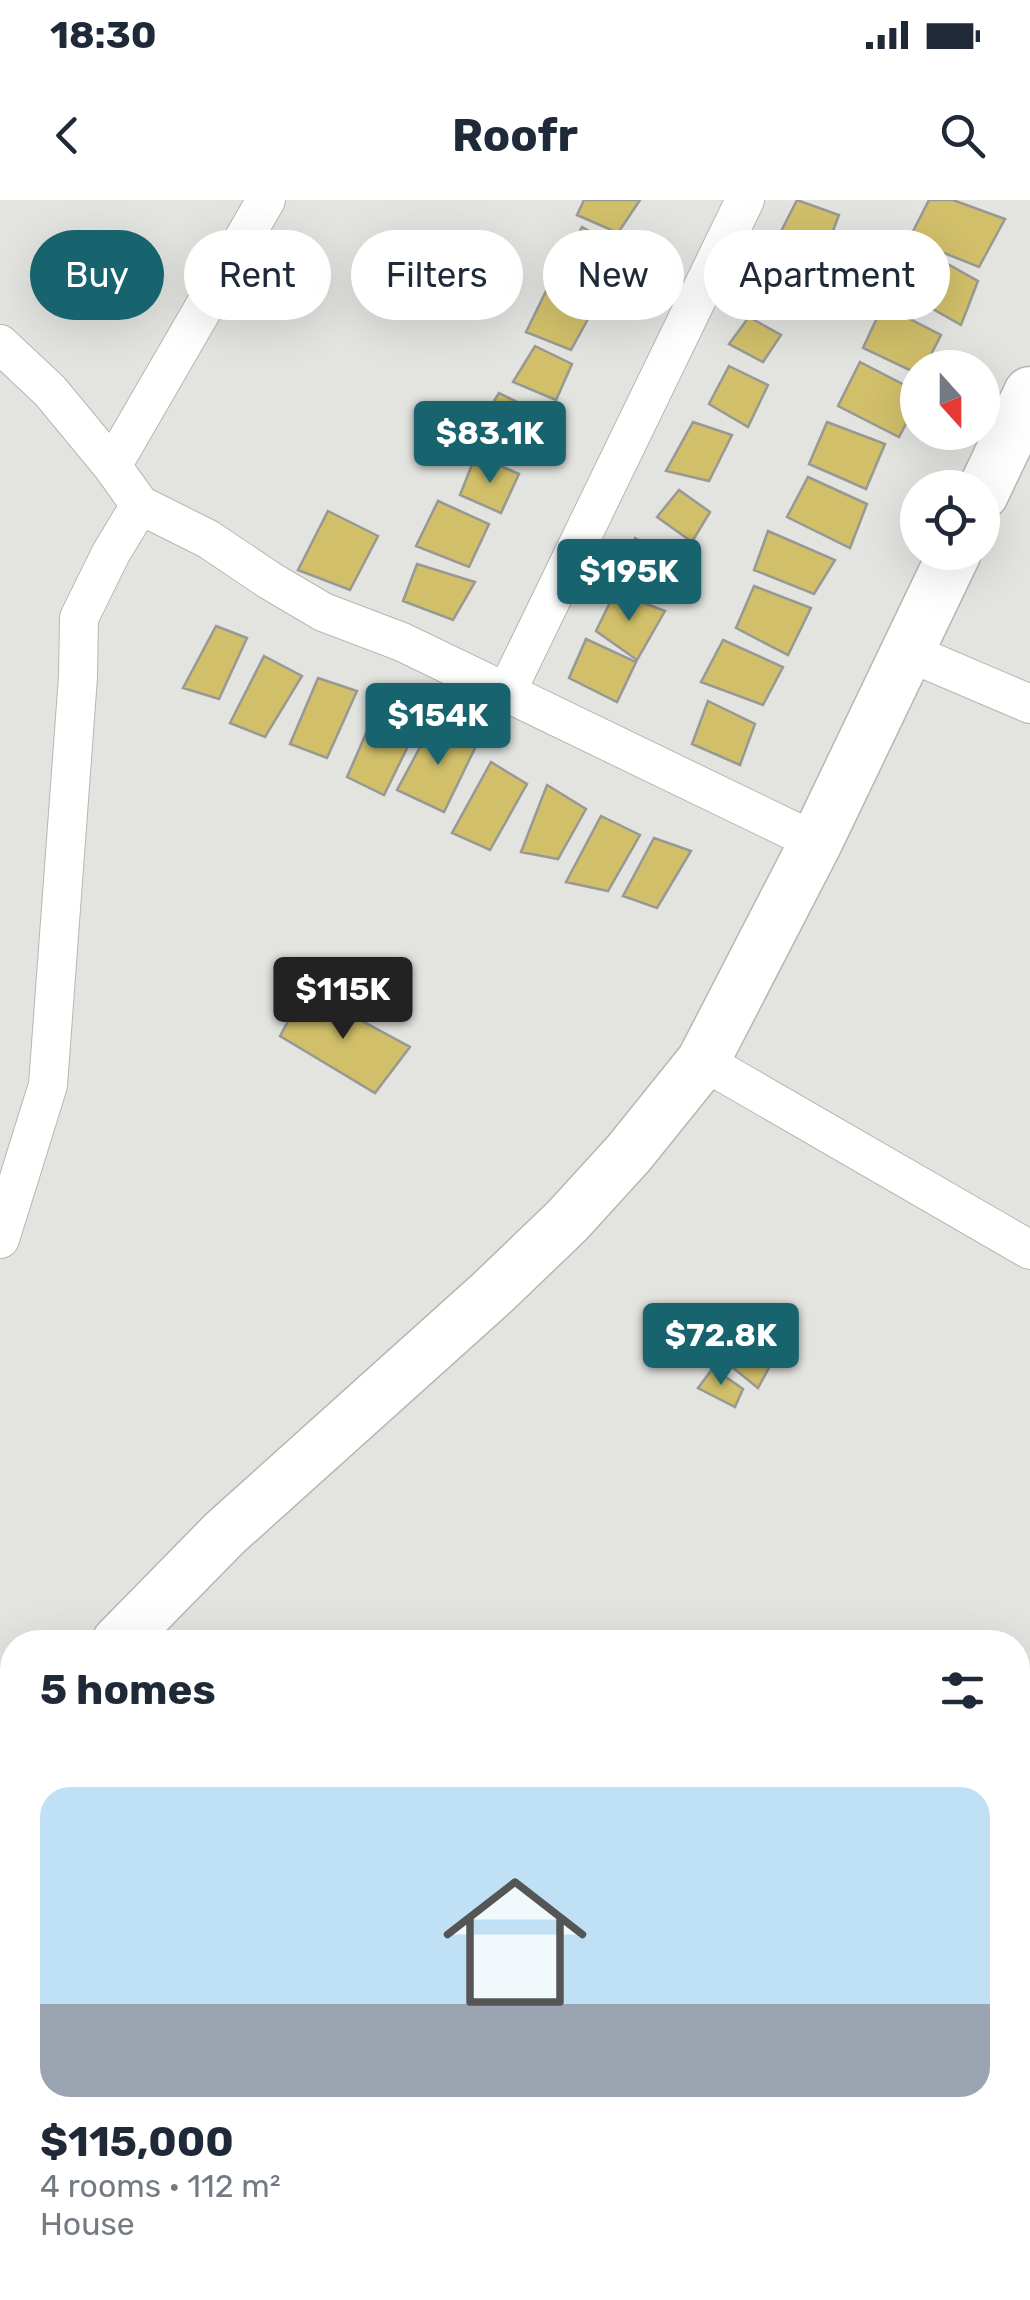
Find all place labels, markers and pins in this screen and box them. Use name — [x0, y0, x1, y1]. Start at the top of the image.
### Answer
pin: $83.1K — [409, 401, 571, 486]
pin: $195K — [559, 539, 699, 624]
pin: $154K — [368, 683, 508, 768]
pin: $115K — [273, 957, 413, 1042]
pin: $72.8K — [640, 1303, 802, 1388]

